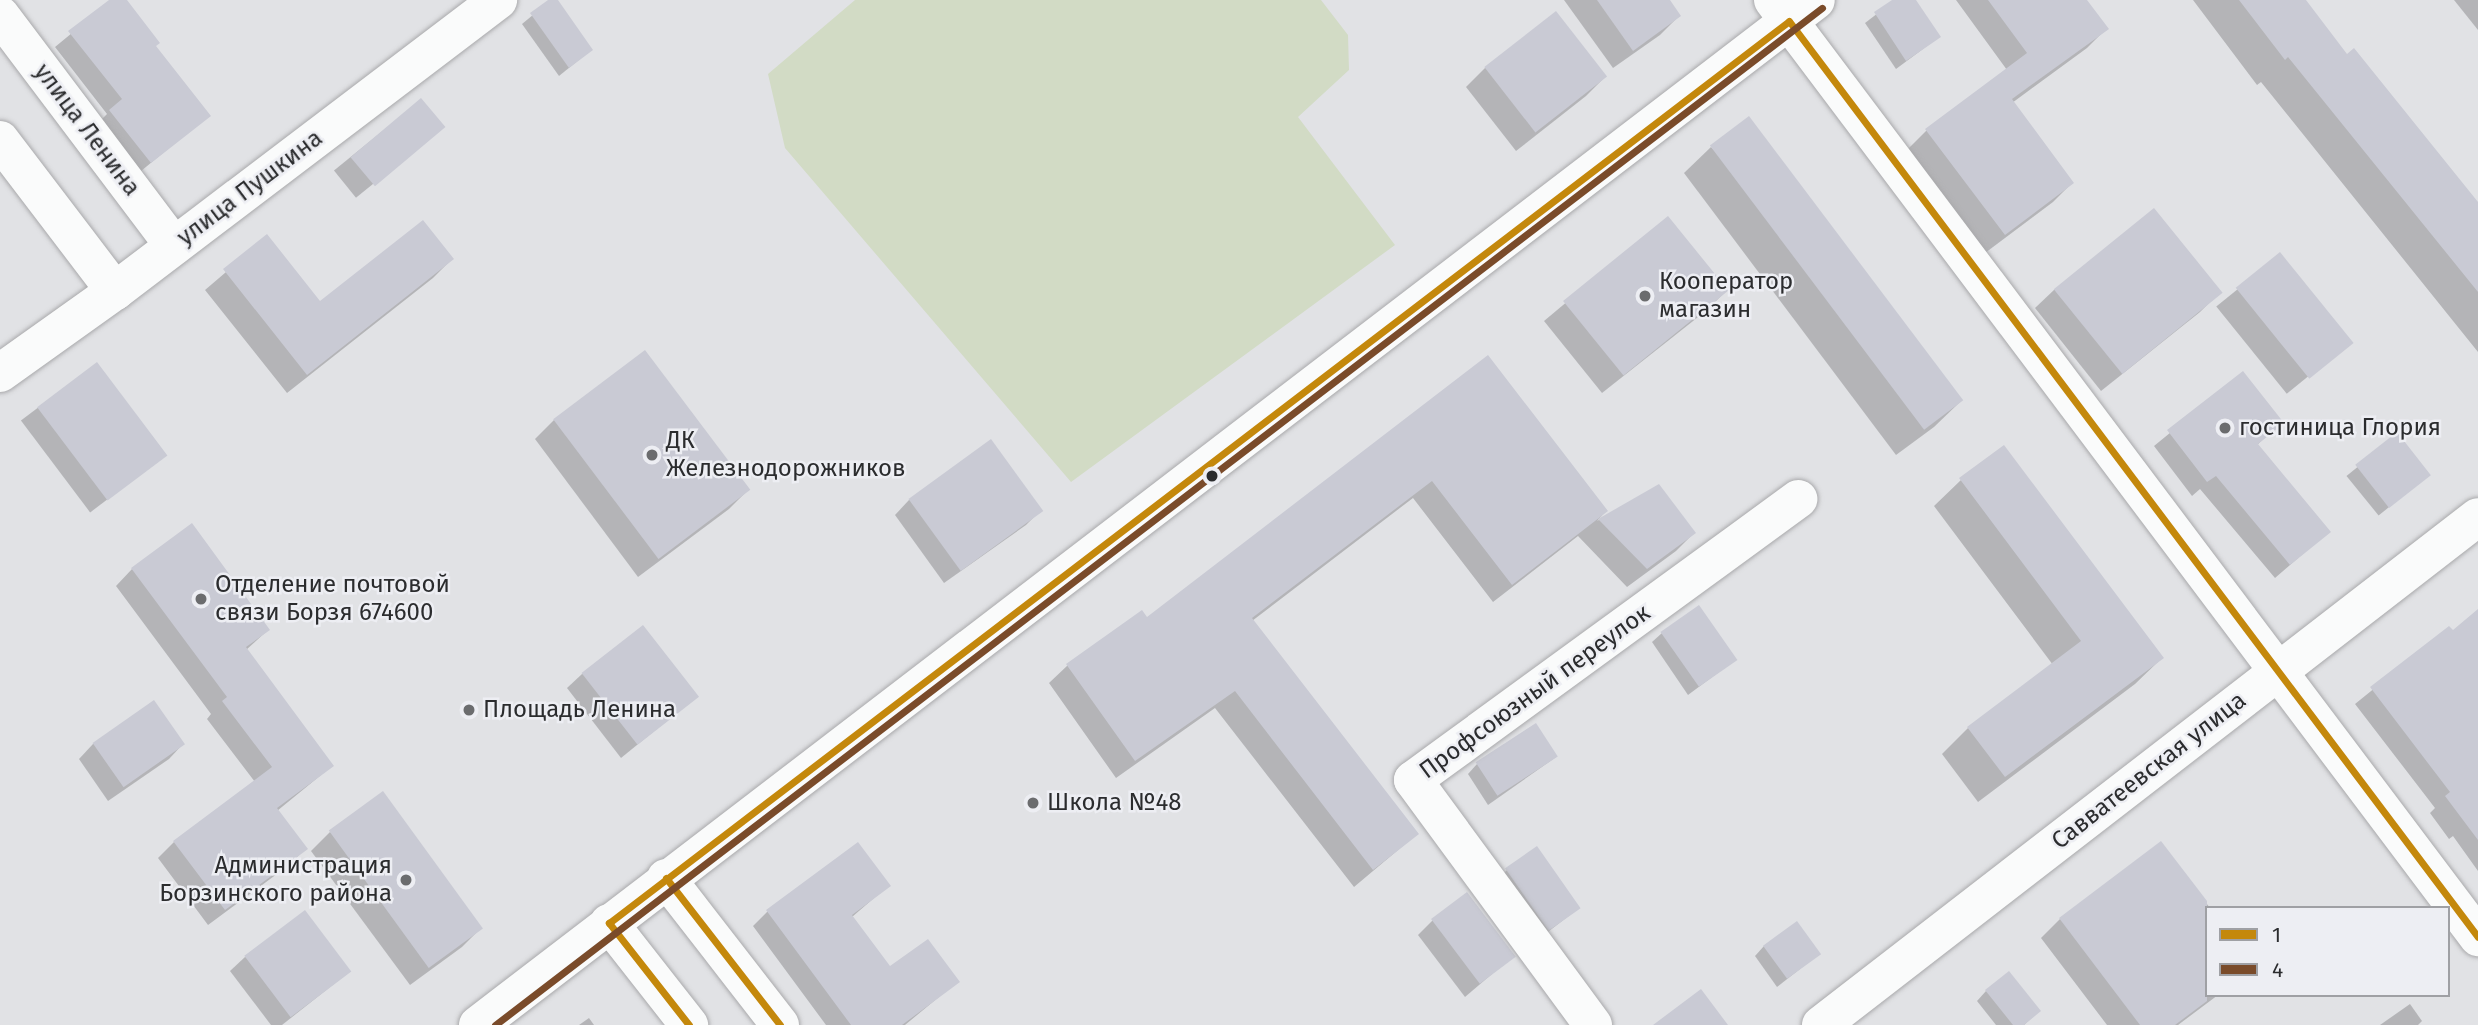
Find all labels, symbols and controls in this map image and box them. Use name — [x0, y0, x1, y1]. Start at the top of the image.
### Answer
street label: улица Ленина — [28, 58, 146, 202]
street label: улица Пушкина — [172, 124, 328, 252]
place label: Кооператор магазин — [1659, 268, 1793, 324]
marker: Кооператор магазин — [1637, 288, 1653, 304]
place label: гостиница Глория — [2239, 414, 2441, 442]
marker: гостиница Глория — [2217, 420, 2233, 436]
place label: ДК Железнодорожников — [666, 427, 906, 483]
marker: ДК Железнодорожников — [644, 447, 660, 463]
unlabelled marker — [1205, 469, 1219, 483]
place label: Отделение почтовой связи Борзя 674600 — [215, 571, 450, 627]
marker: Отделение почтовой связи Борзя 674600 — [193, 591, 209, 607]
street label: Профсоюзный переулок — [1414, 599, 1656, 785]
street label: Савватеевская улица — [2046, 686, 2252, 856]
place label: Площадь Ленина — [483, 696, 676, 724]
marker: Площадь Ленина — [461, 702, 477, 718]
place label: Школа №48 — [1047, 789, 1181, 817]
marker: Школа №48 — [1025, 795, 1041, 811]
place label: Администрация Борзинского района — [159, 852, 392, 908]
marker: Администрация Борзинского района — [398, 872, 414, 888]
legend — [2205, 906, 2450, 997]
text: 1 — [2272, 922, 2281, 948]
text: 4 — [2272, 957, 2283, 983]

